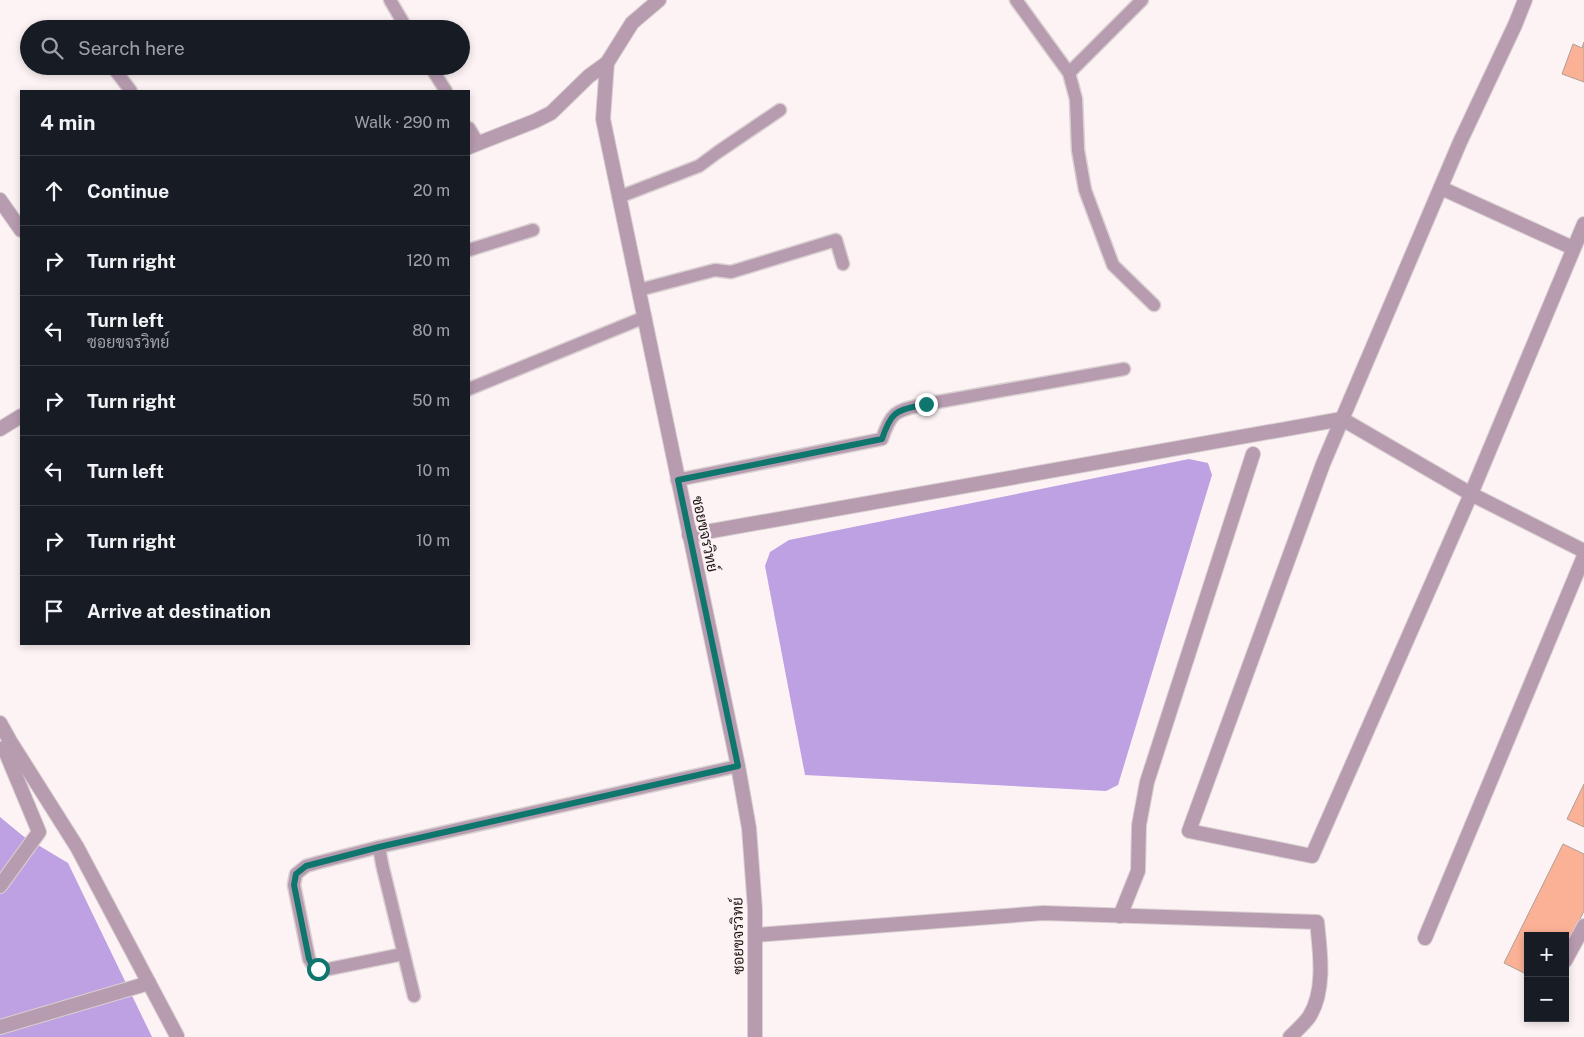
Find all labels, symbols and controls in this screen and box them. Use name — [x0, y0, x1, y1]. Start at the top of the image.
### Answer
search box — [20, 20, 470, 75]
icon: search — [38, 34, 66, 62]
text: Search here — [78, 37, 185, 59]
text: 4 min — [40, 110, 95, 135]
text: Walk · 290 m — [355, 113, 450, 132]
icon: ahead — [40, 177, 68, 205]
text: Continue — [87, 180, 169, 202]
text: 20 m — [413, 181, 450, 200]
icon: right — [40, 247, 68, 275]
text: Turn right — [87, 250, 176, 272]
text: 120 m — [406, 251, 450, 270]
text: Turn left — [87, 309, 164, 331]
icon: left — [40, 317, 68, 345]
text: 80 m — [412, 321, 450, 340]
text: ซอยขจรวิทย์ — [87, 333, 169, 352]
icon: right — [40, 387, 68, 415]
text: Turn right — [87, 390, 176, 412]
text: 50 m — [412, 391, 450, 410]
route end — [915, 393, 938, 416]
icon: left — [40, 457, 68, 485]
text: Turn left — [87, 460, 164, 482]
text: 10 m — [416, 461, 450, 480]
street label: ซอยขจรวิทย์ — [689, 494, 723, 573]
icon: right — [40, 527, 68, 555]
text: Turn right — [87, 530, 176, 552]
text: 10 m — [416, 531, 450, 550]
icon: arrive — [40, 597, 68, 625]
text: Arrive at destination — [87, 600, 271, 622]
street label: ซอยขจรวิทย์ — [727, 897, 747, 975]
map controls — [1524, 932, 1569, 1022]
button: + — [1524, 932, 1569, 977]
route start — [307, 958, 330, 981]
button: − — [1524, 977, 1569, 1022]

